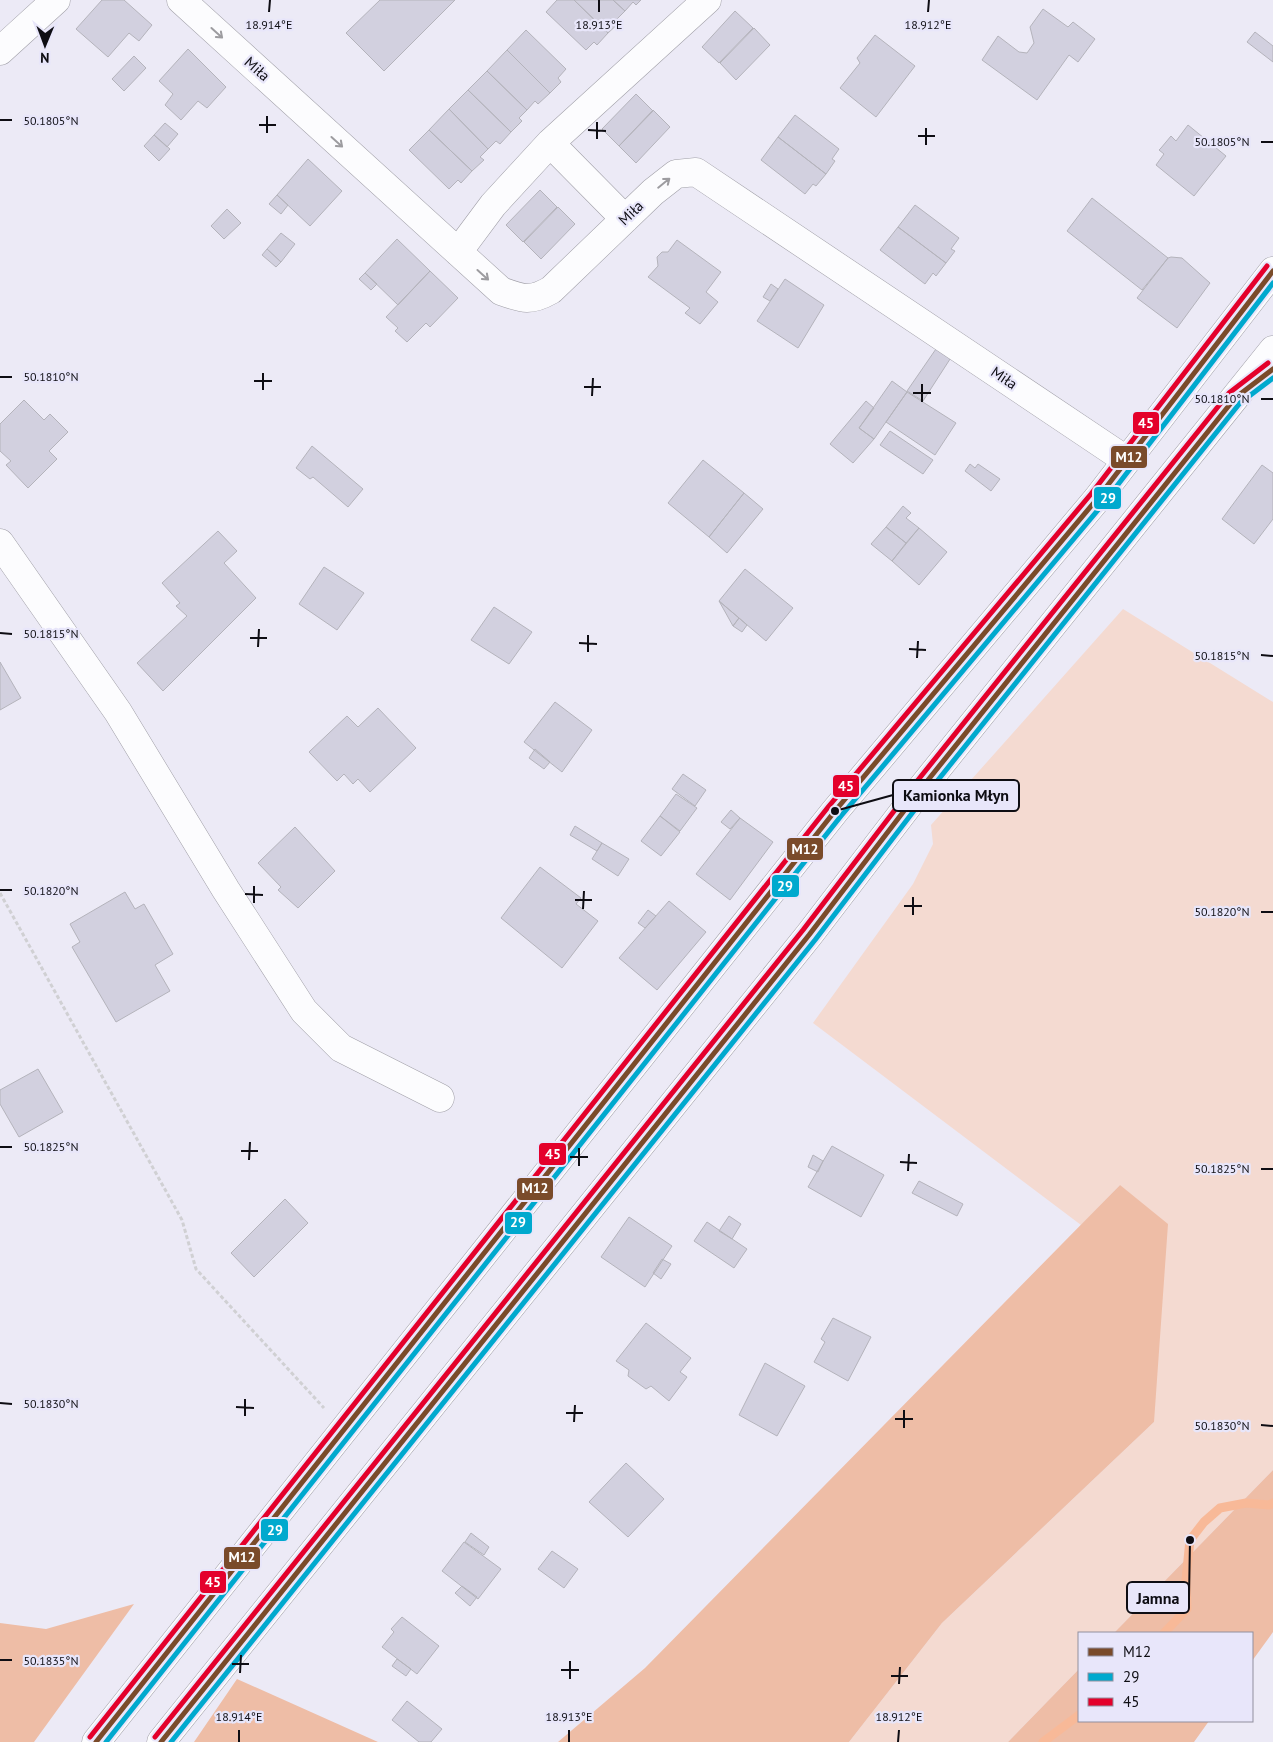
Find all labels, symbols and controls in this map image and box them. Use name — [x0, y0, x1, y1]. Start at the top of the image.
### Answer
text: 18.914°E — [246, 17, 292, 32]
text: 18.913°E — [576, 17, 622, 32]
text: 18.912°E — [905, 17, 951, 32]
north arrow — [20, 20, 70, 70]
one-way arrow — [211, 27, 223, 39]
text: N — [40, 49, 50, 67]
street label: Miła — [241, 52, 274, 85]
text: 50.1805°N — [24, 113, 78, 128]
text: 50.1805°N — [1195, 134, 1249, 149]
one-way arrow — [331, 136, 344, 148]
one-way arrow — [657, 178, 670, 189]
street label: Miła — [614, 196, 647, 229]
one-way arrow — [477, 269, 490, 281]
street label: Miła — [987, 362, 1021, 393]
text: 50.1810°N — [24, 369, 78, 384]
text: 50.1810°N — [1195, 391, 1249, 406]
line badge: 45 — [1132, 411, 1160, 435]
text: 45 — [1138, 414, 1154, 432]
line badge: M12 — [1110, 445, 1148, 469]
text: M12 — [1115, 448, 1143, 466]
line badge: 29 — [1093, 486, 1122, 510]
text: 29 — [1100, 489, 1116, 507]
text: 50.1815°N — [24, 626, 78, 641]
text: 50.1815°N — [1195, 648, 1249, 663]
line badge: 45 — [832, 774, 860, 798]
text: 45 — [838, 777, 854, 795]
callout: Kamionka Młyn — [893, 780, 1019, 811]
text: Kamionka Młyn — [903, 785, 1009, 805]
line badge: M12 — [786, 837, 824, 861]
text: M12 — [791, 840, 819, 858]
line badge: 29 — [771, 874, 800, 898]
text: 29 — [777, 877, 793, 895]
text: 50.1820°N — [24, 883, 78, 898]
text: 50.1820°N — [1195, 904, 1249, 919]
text: 50.1825°N — [24, 1139, 78, 1154]
line badge: 45 — [538, 1142, 567, 1166]
text: 45 — [545, 1145, 561, 1163]
text: 50.1825°N — [1195, 1161, 1249, 1176]
line badge: M12 — [516, 1177, 554, 1201]
text: M12 — [521, 1179, 549, 1197]
line badge: 29 — [504, 1211, 533, 1235]
text: 29 — [510, 1213, 526, 1231]
text: 50.1830°N — [24, 1396, 78, 1411]
text: 50.1830°N — [1195, 1418, 1249, 1433]
line badge: 29 — [260, 1518, 289, 1542]
text: 29 — [267, 1521, 283, 1539]
line badge: M12 — [223, 1546, 261, 1570]
text: M12 — [228, 1548, 256, 1566]
line badge: 45 — [199, 1570, 227, 1594]
text: 45 — [205, 1573, 221, 1591]
callout: Jamna — [1127, 1582, 1189, 1613]
text: Jamna — [1136, 1588, 1179, 1608]
legend — [1078, 1632, 1253, 1722]
text: M12 — [1123, 1642, 1151, 1661]
text: 50.1835°N — [24, 1653, 78, 1668]
text: 29 — [1123, 1667, 1139, 1686]
text: 45 — [1123, 1692, 1139, 1711]
text: 18.914°E — [216, 1709, 262, 1724]
text: 18.913°E — [546, 1709, 592, 1724]
text: 18.912°E — [876, 1709, 922, 1724]

